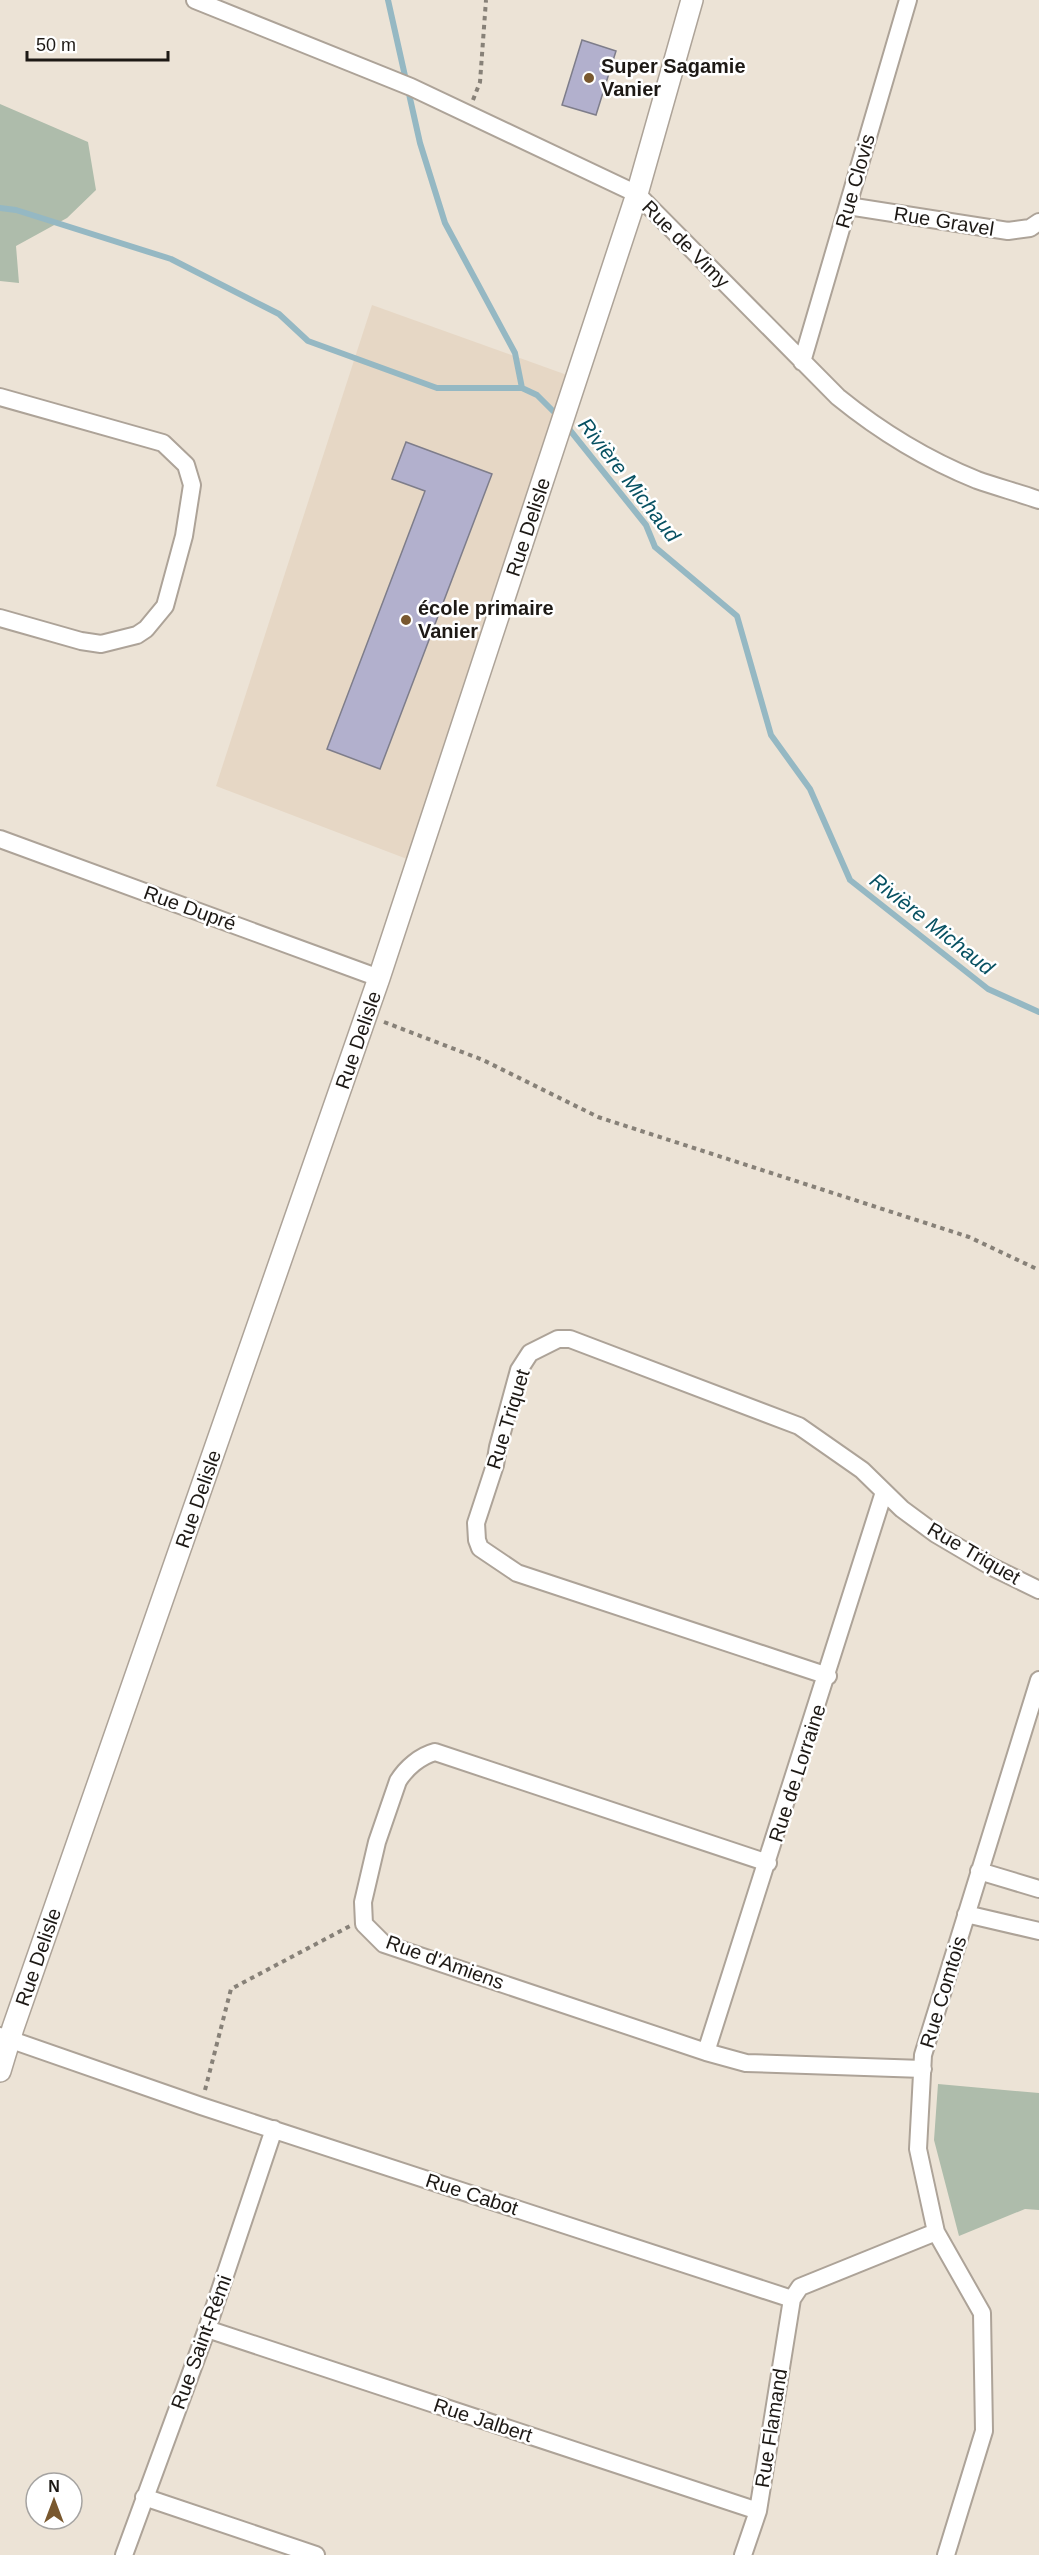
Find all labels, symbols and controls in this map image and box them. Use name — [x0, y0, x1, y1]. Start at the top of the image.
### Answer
scale bar — [27, 24, 168, 62]
text: 50 m — [36, 35, 76, 55]
place label: Super Sagamie Vanier — [601, 55, 746, 100]
marker: Super Sagamie Vanier — [582, 71, 596, 85]
street label: Rue Clovis — [831, 131, 879, 231]
street label: Rue de Vimy — [638, 196, 734, 292]
street label: Rue Gravel — [892, 202, 996, 240]
water label: Rivière Michaud — [574, 413, 686, 547]
street label: Rue Delisle — [502, 475, 554, 579]
place label: école primaire Vanier — [418, 597, 554, 642]
marker: école primaire Vanier — [399, 613, 413, 627]
water label: Rivière Michaud — [866, 868, 1000, 980]
street label: Rue Dupré — [141, 881, 239, 935]
street label: Rue Delisle — [331, 988, 385, 1092]
street label: Rue Triquet — [482, 1366, 534, 1472]
street label: Rue Delisle — [171, 1447, 225, 1551]
street label: Rue Triquet — [924, 1518, 1025, 1589]
street label: Rue de Lorraine — [764, 1701, 830, 1845]
street label: Rue Delisle — [11, 1905, 65, 2009]
street label: Rue d'Amiens — [383, 1930, 507, 1994]
street label: Rue Comtois — [916, 1934, 970, 2050]
street label: Rue Cabot — [423, 2169, 521, 2219]
street label: Rue Saint-Rémi — [167, 2272, 235, 2412]
street label: Rue Flamand — [751, 2367, 791, 2489]
street label: Rue Jalbert — [431, 2394, 535, 2446]
north arrow — [24, 2471, 84, 2531]
text: N — [48, 2478, 60, 2495]

